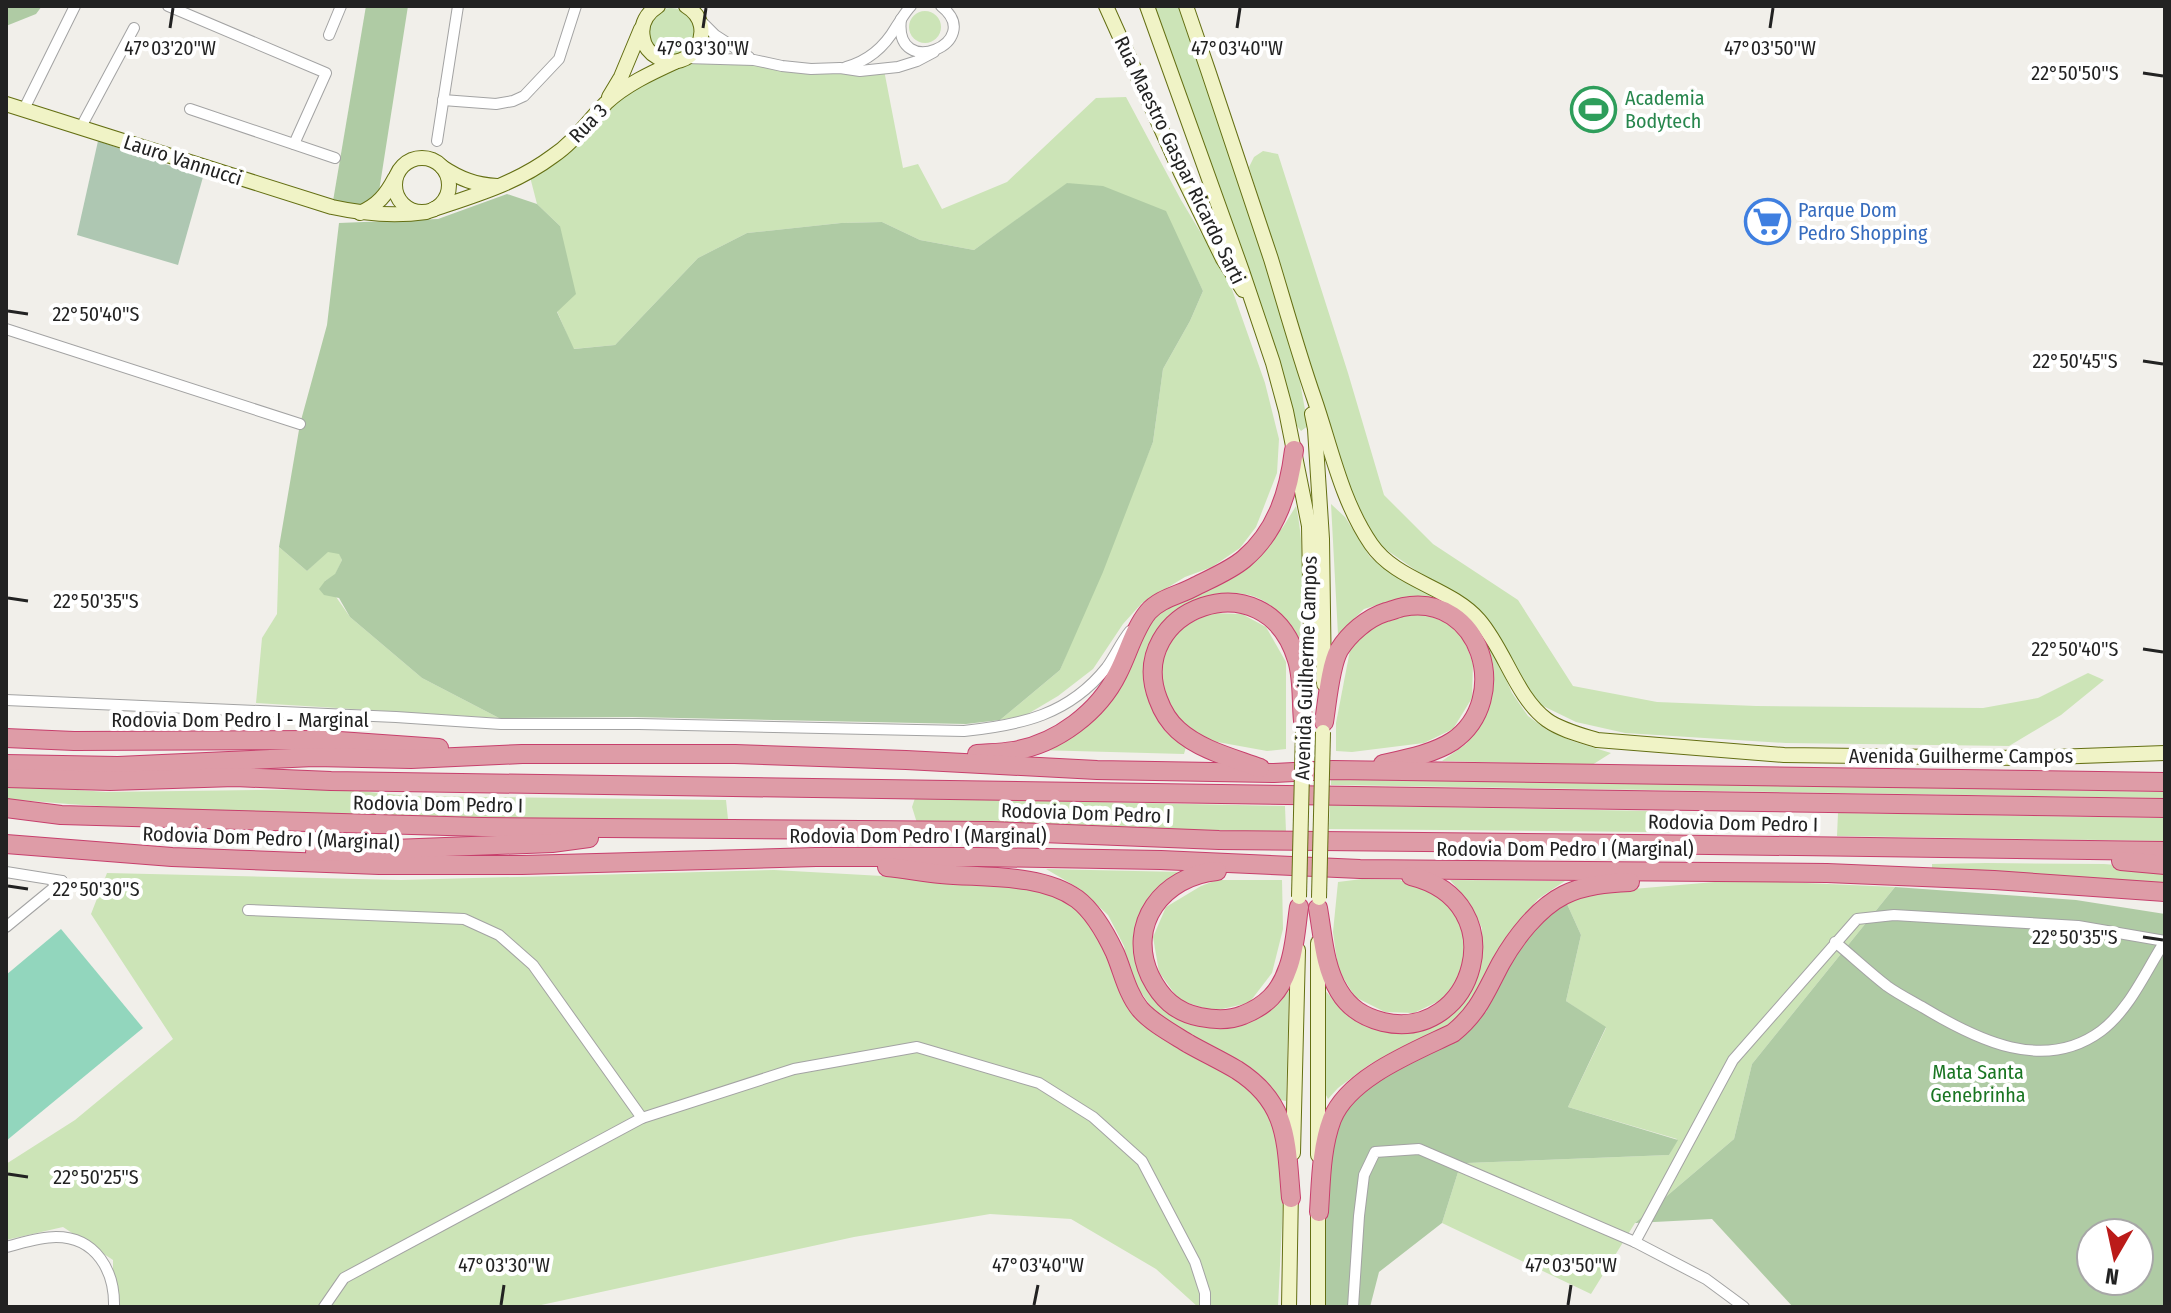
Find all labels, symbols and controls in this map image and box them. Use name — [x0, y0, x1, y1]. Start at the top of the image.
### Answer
street label: Rua Maestro Gaspar Ricardo Sarti — [1109, 32, 1251, 288]
text: 47°03'20"W — [124, 36, 216, 60]
text: 47°03'30"W — [657, 36, 749, 60]
text: 47°03'40"W — [1191, 36, 1283, 60]
text: 47°03'50"W — [1724, 36, 1816, 60]
text: 22°50'50"S — [2031, 61, 2119, 85]
sports icon: Academia Bodytech — [1570, 86, 1618, 134]
place label: Academia Bodytech — [1625, 86, 1705, 133]
street label: Rua 3 — [564, 99, 612, 147]
street label: Lauro Vannucci — [121, 130, 245, 190]
supermarket icon: Parque Dom Pedro Shopping — [1743, 198, 1791, 246]
place label: Parque Dom Pedro Shopping — [1798, 198, 1928, 245]
text: 22°50'40"S — [52, 302, 140, 326]
text: 22°50'45"S — [2032, 349, 2118, 373]
street label: Avenida Guilherme Campos — [1290, 555, 1322, 781]
text: 22°50'35"S — [53, 589, 139, 613]
text: 22°50'40"S — [2031, 637, 2119, 661]
street label: Rodovia Dom Pedro I - Marginal — [111, 708, 369, 732]
street label: Avenida Guilherme Campos — [1849, 744, 2073, 768]
street label: Rodovia Dom Pedro I — [353, 791, 523, 817]
street label: Rodovia Dom Pedro I — [1000, 798, 1172, 828]
street label: Rodovia Dom Pedro I — [1648, 810, 1818, 836]
street label: Rodovia Dom Pedro I (Marginal) — [142, 822, 400, 854]
street label: Rodovia Dom Pedro I (Marginal) — [789, 824, 1047, 848]
street label: Rodovia Dom Pedro I (Marginal) — [1436, 837, 1694, 861]
text: 22°50'30"S — [52, 877, 140, 901]
text: 22°50'35"S — [2032, 925, 2118, 949]
park label: Mata Santa Genebrinha — [1930, 1060, 2026, 1107]
text: 22°50'25"S — [53, 1165, 139, 1189]
north arrow — [2075, 1217, 2155, 1297]
text: 47°03'30"W — [458, 1253, 550, 1277]
text: 47°03'40"W — [992, 1253, 1084, 1277]
text: 47°03'50"W — [1525, 1253, 1617, 1277]
text: N — [2103, 1262, 2121, 1291]

